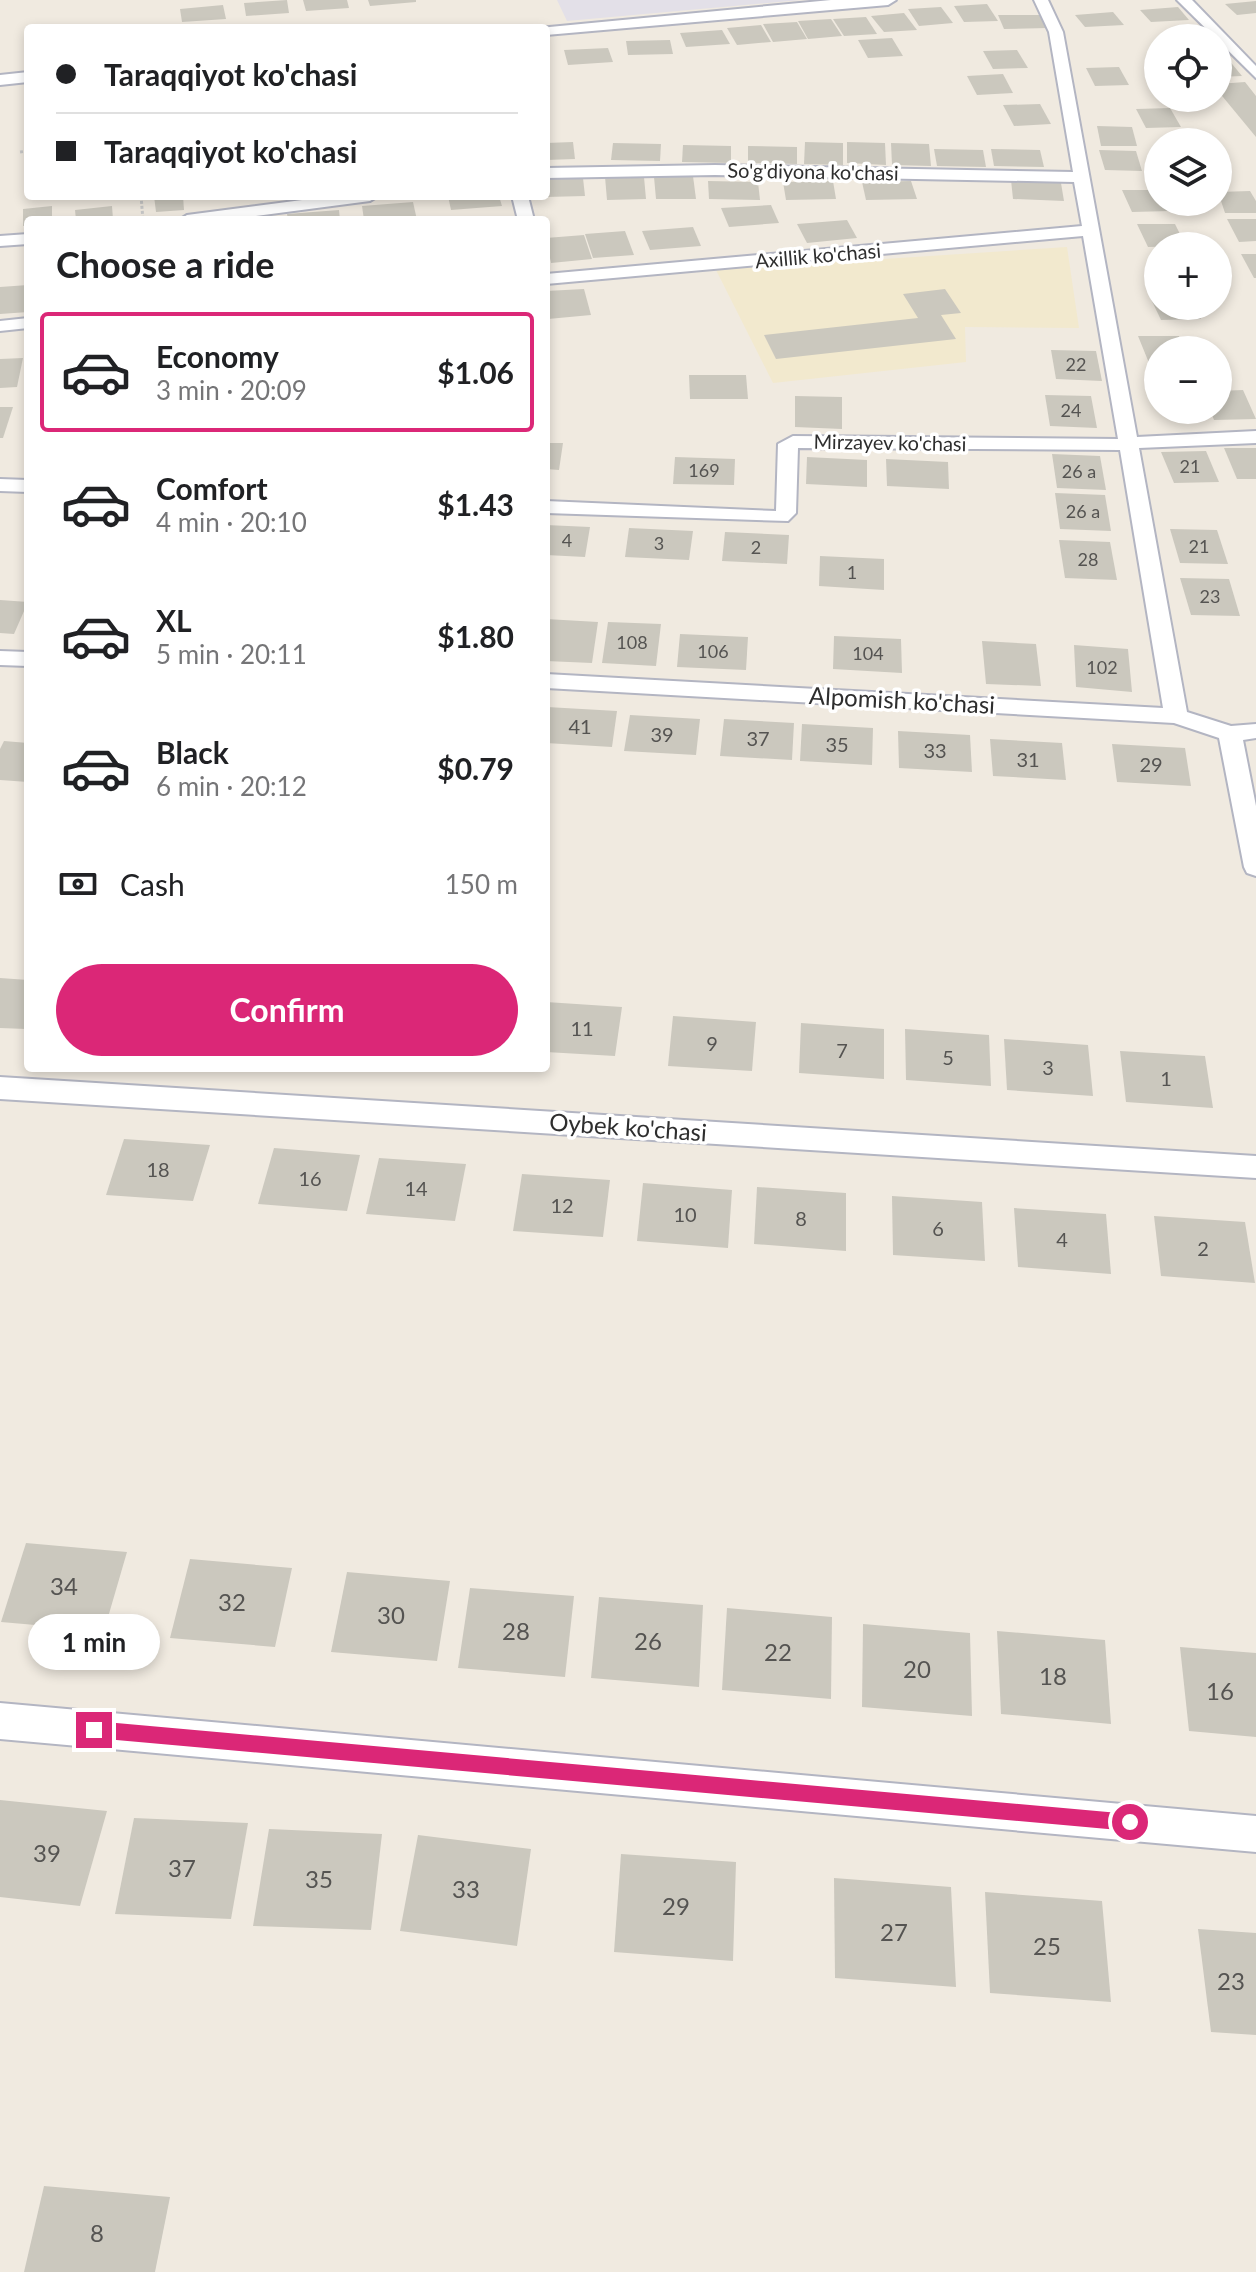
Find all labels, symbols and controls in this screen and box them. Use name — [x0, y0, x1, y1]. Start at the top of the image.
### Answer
map controls — [1144, 24, 1232, 424]
button: locate — [1144, 24, 1232, 112]
text: Taraqqiyot ko'chasi — [104, 56, 357, 92]
button: layers — [1144, 128, 1232, 216]
text: Taraqqiyot ko'chasi — [104, 133, 357, 169]
street label: So'g'diyona ko'chasi — [727, 158, 899, 184]
button: + — [1144, 232, 1232, 320]
street label: Axillik ko'chasi — [754, 238, 882, 272]
text: Choose a ride — [56, 242, 275, 286]
icon: car — [60, 336, 132, 408]
button: − — [1144, 336, 1232, 424]
text: Economy — [156, 338, 279, 374]
house number: 22 — [1066, 353, 1086, 375]
text: $1.06 — [437, 354, 514, 390]
text: 3 min · 20:09 — [156, 374, 307, 406]
house number: 24 — [1061, 399, 1081, 421]
street label: Mirzayev ko'chasi — [813, 429, 967, 455]
house number: 21 — [1180, 455, 1200, 477]
house number: 169 — [688, 459, 720, 481]
house number: 26 а — [1062, 460, 1096, 482]
icon: car — [60, 468, 132, 540]
text: Comfort — [156, 470, 268, 506]
text: $1.43 — [437, 486, 514, 522]
house number: 26 а — [1066, 500, 1100, 522]
text: 4 min · 20:10 — [156, 506, 307, 538]
house number: 4 — [562, 529, 572, 551]
house number: 3 — [654, 532, 664, 554]
house number: 21 — [1189, 535, 1209, 557]
house number: 2 — [751, 536, 761, 558]
house number: 28 — [1078, 548, 1098, 570]
house number: 1 — [847, 561, 857, 583]
house number: 23 — [1200, 585, 1220, 607]
icon: car — [60, 600, 132, 672]
text: XL — [156, 602, 192, 638]
text: $1.80 — [437, 618, 514, 654]
house number: 108 — [616, 631, 648, 653]
text: 5 min · 20:11 — [156, 638, 307, 670]
house number: 106 — [697, 640, 729, 662]
house number: 104 — [852, 642, 884, 664]
house number: 102 — [1086, 656, 1118, 678]
street label: Alpomish ko'chasi — [808, 680, 996, 719]
house number: 41 — [568, 714, 592, 738]
house number: 39 — [650, 722, 674, 746]
house number: 37 — [746, 726, 770, 750]
icon: car — [60, 732, 132, 804]
house number: 35 — [825, 732, 849, 756]
text: Black — [156, 734, 229, 770]
house number: 33 — [923, 738, 947, 762]
house number: 31 — [1016, 747, 1040, 771]
text: $0.79 — [437, 750, 514, 786]
house number: 29 — [1139, 752, 1163, 776]
text: 6 min · 20:12 — [156, 770, 307, 802]
icon: cash — [56, 862, 100, 906]
text: Cash — [120, 866, 185, 902]
text: 150 m — [445, 868, 518, 900]
button: Confirm — [56, 964, 518, 1056]
house number: 11 — [570, 1016, 594, 1040]
house number: 9 — [706, 1031, 718, 1055]
house number: 7 — [836, 1038, 848, 1062]
house number: 5 — [942, 1045, 954, 1069]
house number: 3 — [1042, 1055, 1054, 1079]
house number: 1 — [1160, 1066, 1172, 1090]
street label: Oybek ko'chasi — [548, 1107, 708, 1146]
house number: 18 — [146, 1157, 170, 1181]
house number: 16 — [298, 1166, 322, 1190]
house number: 14 — [404, 1176, 428, 1200]
house number: 12 — [550, 1193, 574, 1217]
house number: 10 — [673, 1202, 697, 1226]
house number: 8 — [795, 1206, 807, 1230]
house number: 6 — [932, 1216, 944, 1240]
house number: 4 — [1056, 1227, 1068, 1251]
house number: 2 — [1197, 1236, 1209, 1260]
house number: 34 — [50, 1571, 78, 1600]
house number: 32 — [218, 1587, 246, 1616]
house number: 30 — [377, 1600, 405, 1629]
callout: 1 min — [28, 1614, 160, 1670]
house number: 28 — [502, 1616, 530, 1645]
text: 1 min — [62, 1626, 126, 1658]
house number: 26 — [634, 1626, 662, 1655]
house number: 22 — [764, 1637, 792, 1666]
house number: 20 — [903, 1654, 931, 1683]
house number: 18 — [1039, 1661, 1067, 1690]
house number: 16 — [1206, 1676, 1234, 1705]
route end — [76, 1712, 112, 1748]
route start — [1112, 1804, 1148, 1840]
house number: 39 — [33, 1838, 61, 1867]
house number: 37 — [168, 1853, 196, 1882]
house number: 35 — [305, 1864, 333, 1893]
house number: 33 — [452, 1874, 480, 1903]
house number: 29 — [662, 1891, 690, 1920]
house number: 27 — [880, 1917, 908, 1946]
house number: 25 — [1033, 1931, 1061, 1960]
house number: 23 — [1217, 1966, 1245, 1995]
house number: 8 — [90, 2218, 104, 2247]

